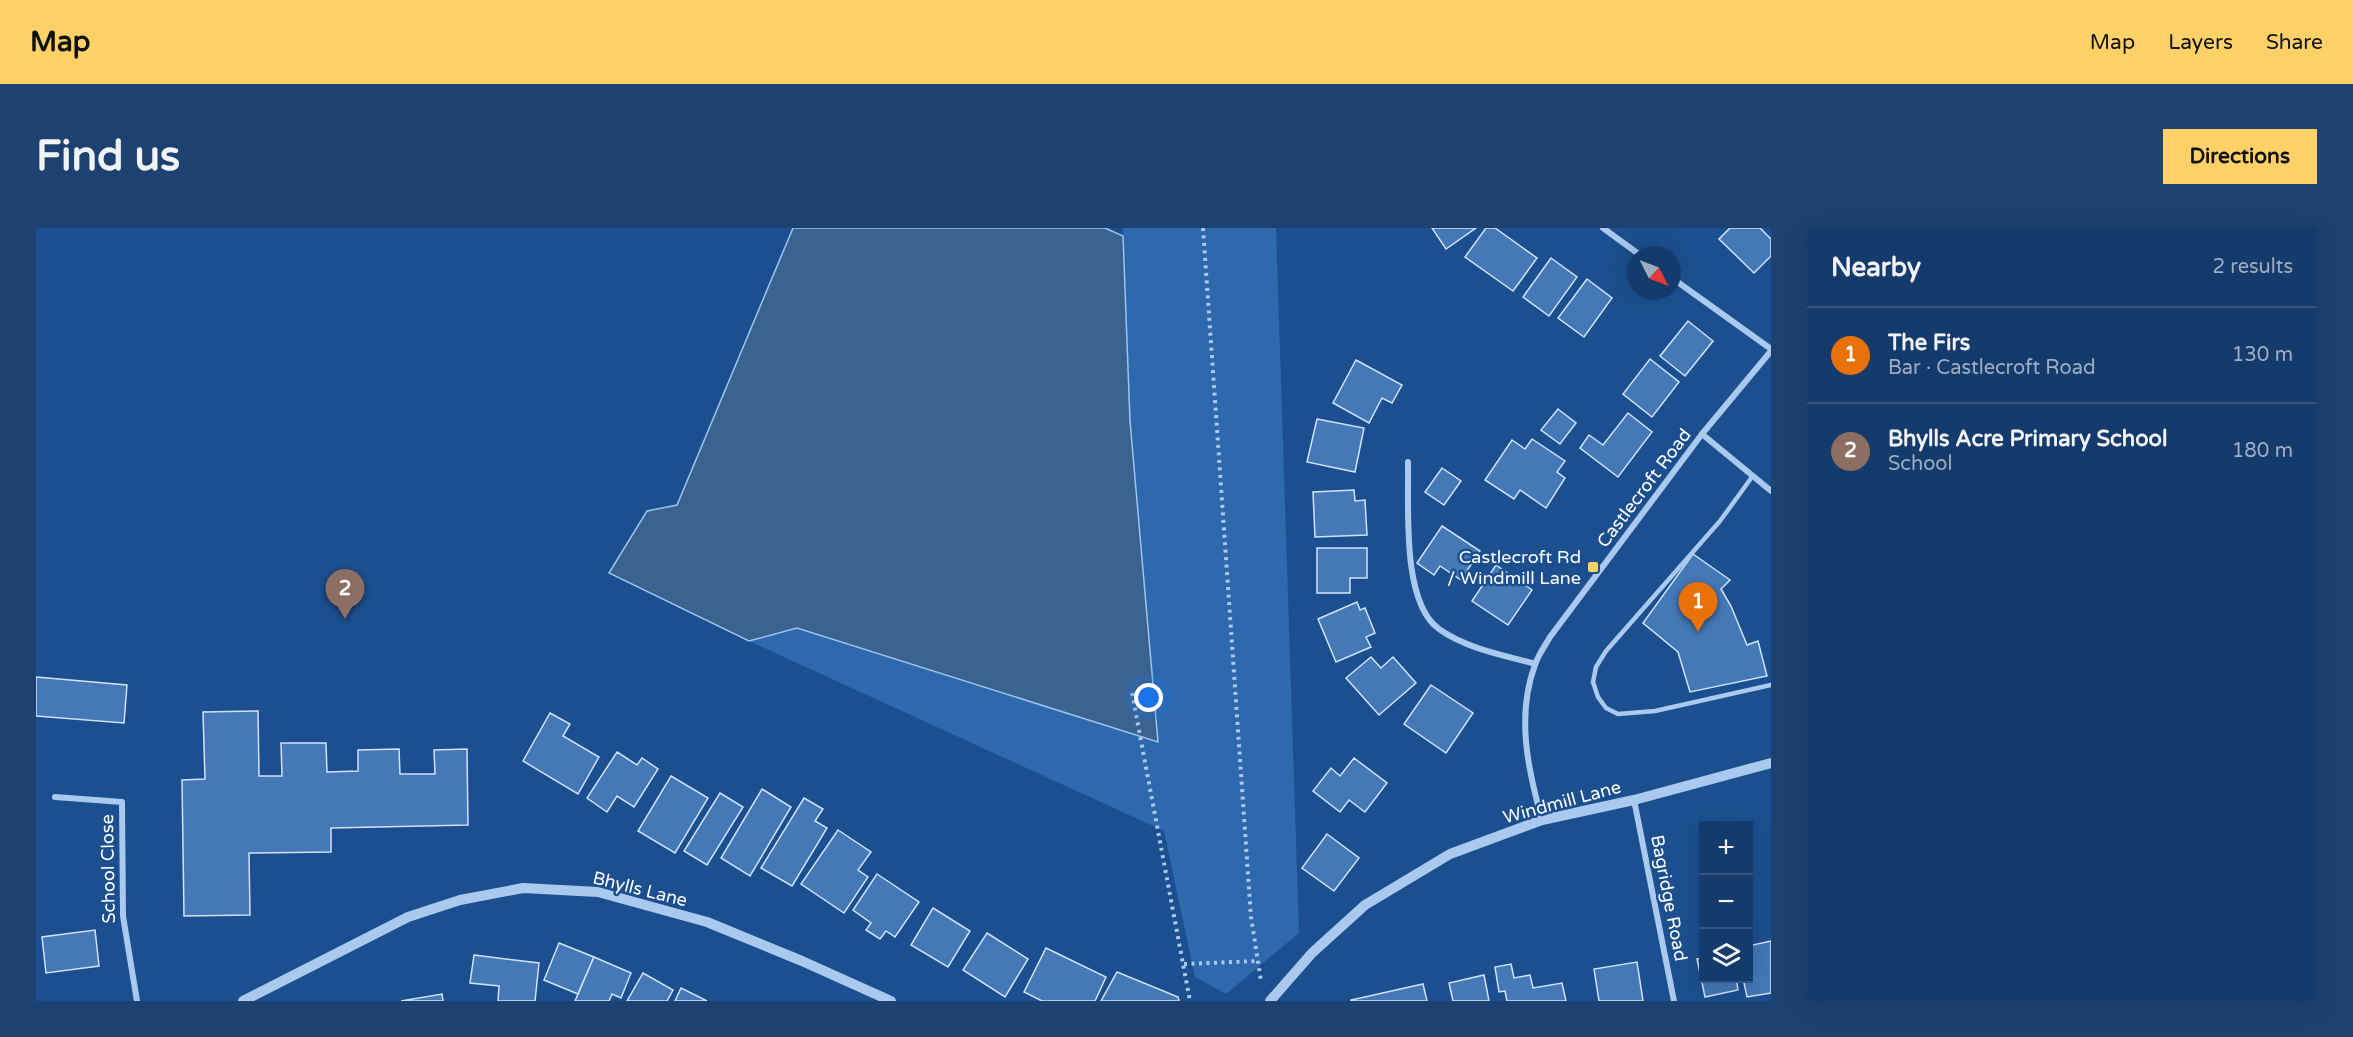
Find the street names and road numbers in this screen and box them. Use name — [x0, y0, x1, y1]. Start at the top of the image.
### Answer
street label: Castlecroft Road — [1592, 424, 1696, 552]
street label: Windmill Lane — [1501, 776, 1623, 828]
street label: School Close — [96, 814, 120, 924]
street label: Bagridge Road — [1646, 833, 1692, 963]
street label: Bhylls Lane — [590, 867, 690, 911]

